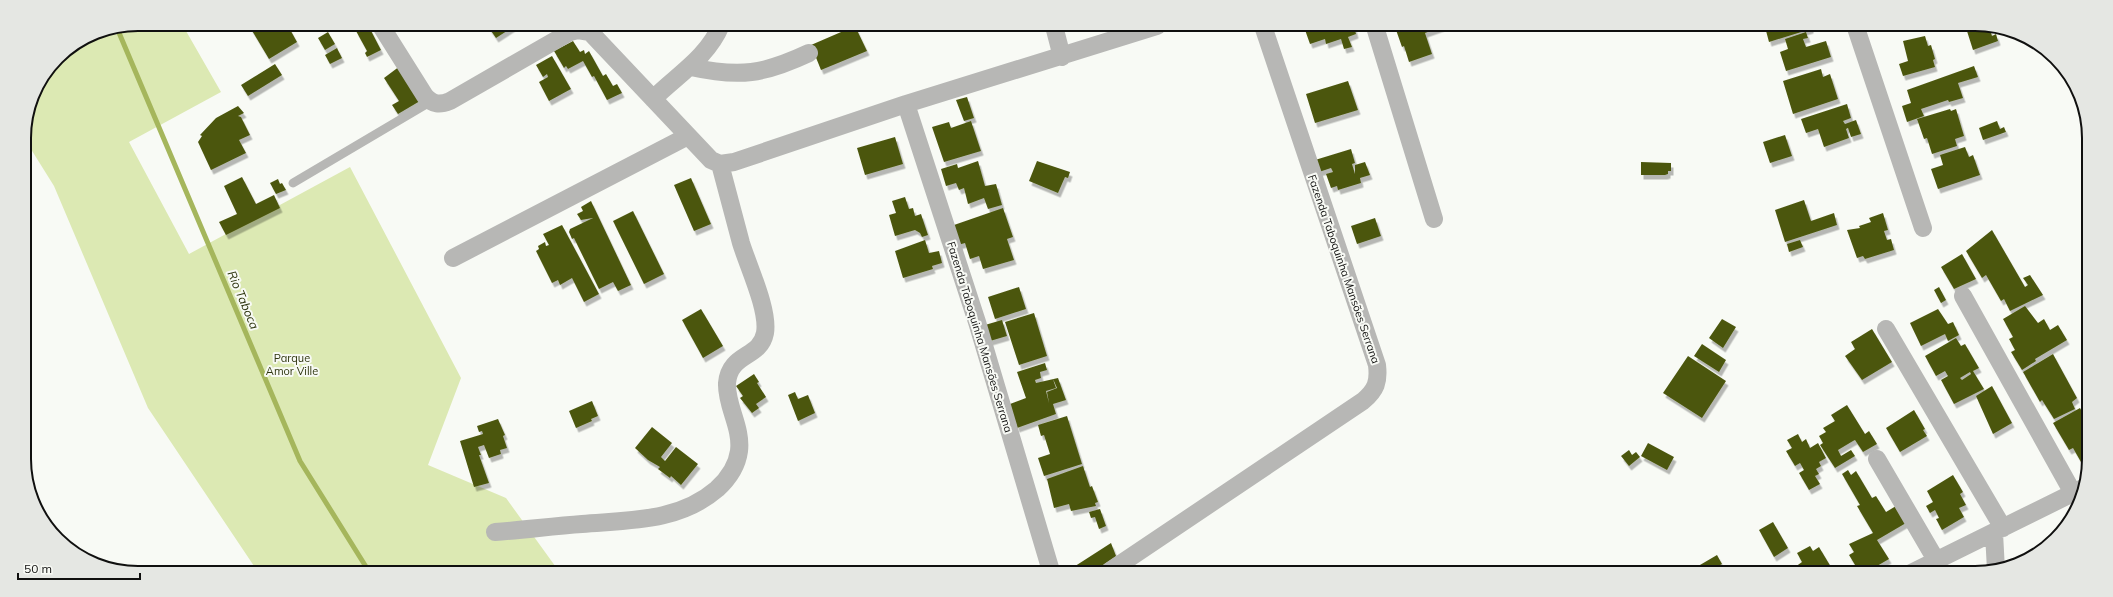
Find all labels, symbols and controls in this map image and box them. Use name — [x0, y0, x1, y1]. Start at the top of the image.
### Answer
street label: Fazenda Taboquinha Mansões Serrana — [1305, 173, 1383, 365]
street label: Fazenda Taboquinha Mansões Serrana — [944, 240, 1016, 434]
water label: Rio Taboca — [224, 268, 262, 331]
park label: Parque Amor Ville — [266, 351, 318, 378]
scale bar — [18, 555, 140, 581]
text: 50 m — [24, 561, 52, 576]

